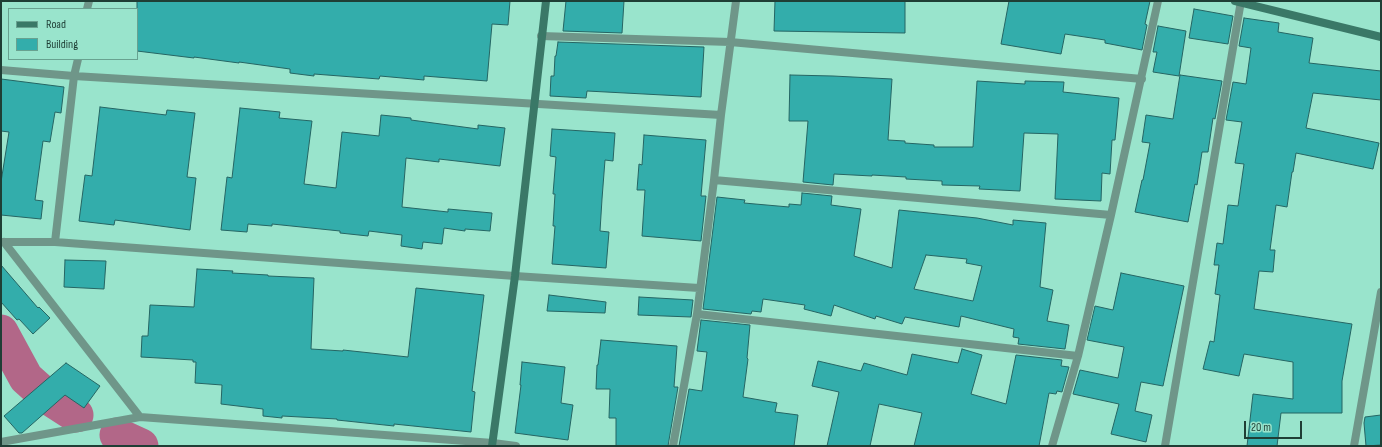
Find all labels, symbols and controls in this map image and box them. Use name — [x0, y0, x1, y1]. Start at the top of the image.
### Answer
legend — [8, 8, 138, 60]
text: Road — [46, 17, 66, 32]
text: Building — [46, 37, 78, 52]
scale bar — [1246, 413, 1304, 439]
text: 20 m — [1251, 420, 1271, 435]

